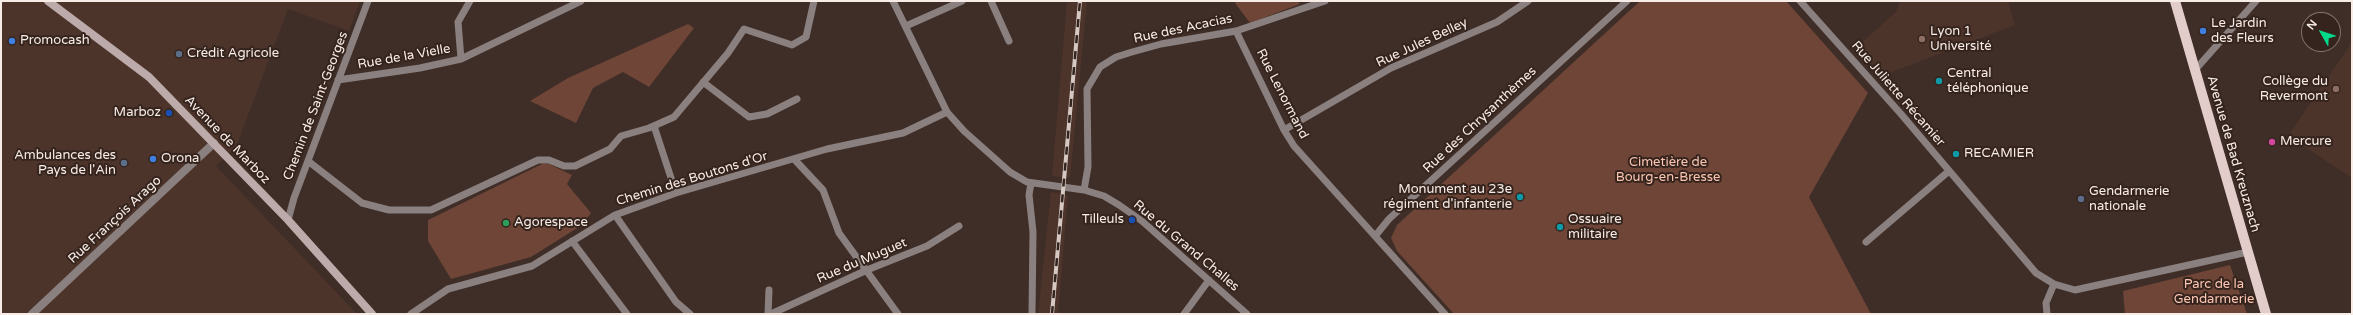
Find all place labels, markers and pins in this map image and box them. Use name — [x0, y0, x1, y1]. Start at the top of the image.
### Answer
place label: Le Jardin des Fleurs — [2211, 16, 2274, 47]
place label: Lyon 1 Université — [1930, 24, 1992, 55]
marker: Le Jardin des Fleurs — [2198, 26, 2208, 36]
place label: Promocash — [20, 33, 90, 49]
marker: Lyon 1 Université — [1917, 34, 1927, 44]
marker: Promocash — [7, 36, 17, 46]
place label: Crédit Agricole — [187, 46, 279, 62]
marker: Crédit Agricole — [174, 49, 184, 59]
place label: Central téléphonique — [1947, 66, 2028, 97]
place label: Collège du Revermont — [2260, 74, 2328, 105]
marker: Central téléphonique — [1934, 76, 1944, 86]
marker: Collège du Revermont — [2331, 84, 2341, 94]
place label: Marboz — [114, 105, 161, 121]
marker: Marboz — [164, 108, 174, 118]
place label: Mercure — [2280, 134, 2332, 150]
marker: Mercure — [2267, 137, 2277, 147]
place label: RECAMIER — [1964, 146, 2034, 162]
place label: Ambulances des Pays de l'Ain — [14, 148, 116, 179]
marker: RECAMIER — [1951, 149, 1961, 159]
place label: Orona — [161, 151, 199, 167]
marker: Orona — [148, 154, 158, 164]
marker: Ambulances des Pays de l'Ain — [119, 158, 129, 168]
place label: Monument au 23e régiment d'infanterie — [1383, 182, 1512, 213]
place label: Gendarmerie nationale — [2089, 184, 2169, 215]
marker: Monument au 23e régiment d'infanterie — [1515, 192, 1525, 202]
marker: Gendarmerie nationale — [2076, 194, 2086, 204]
place label: Tilleuls — [1082, 212, 1124, 228]
place label: Ossuaire militaire — [1568, 212, 1622, 243]
place label: Agorespace — [514, 215, 588, 231]
marker: Tilleuls — [1127, 215, 1137, 225]
marker: Agorespace — [501, 218, 511, 228]
marker: Ossuaire militaire — [1555, 222, 1565, 232]

